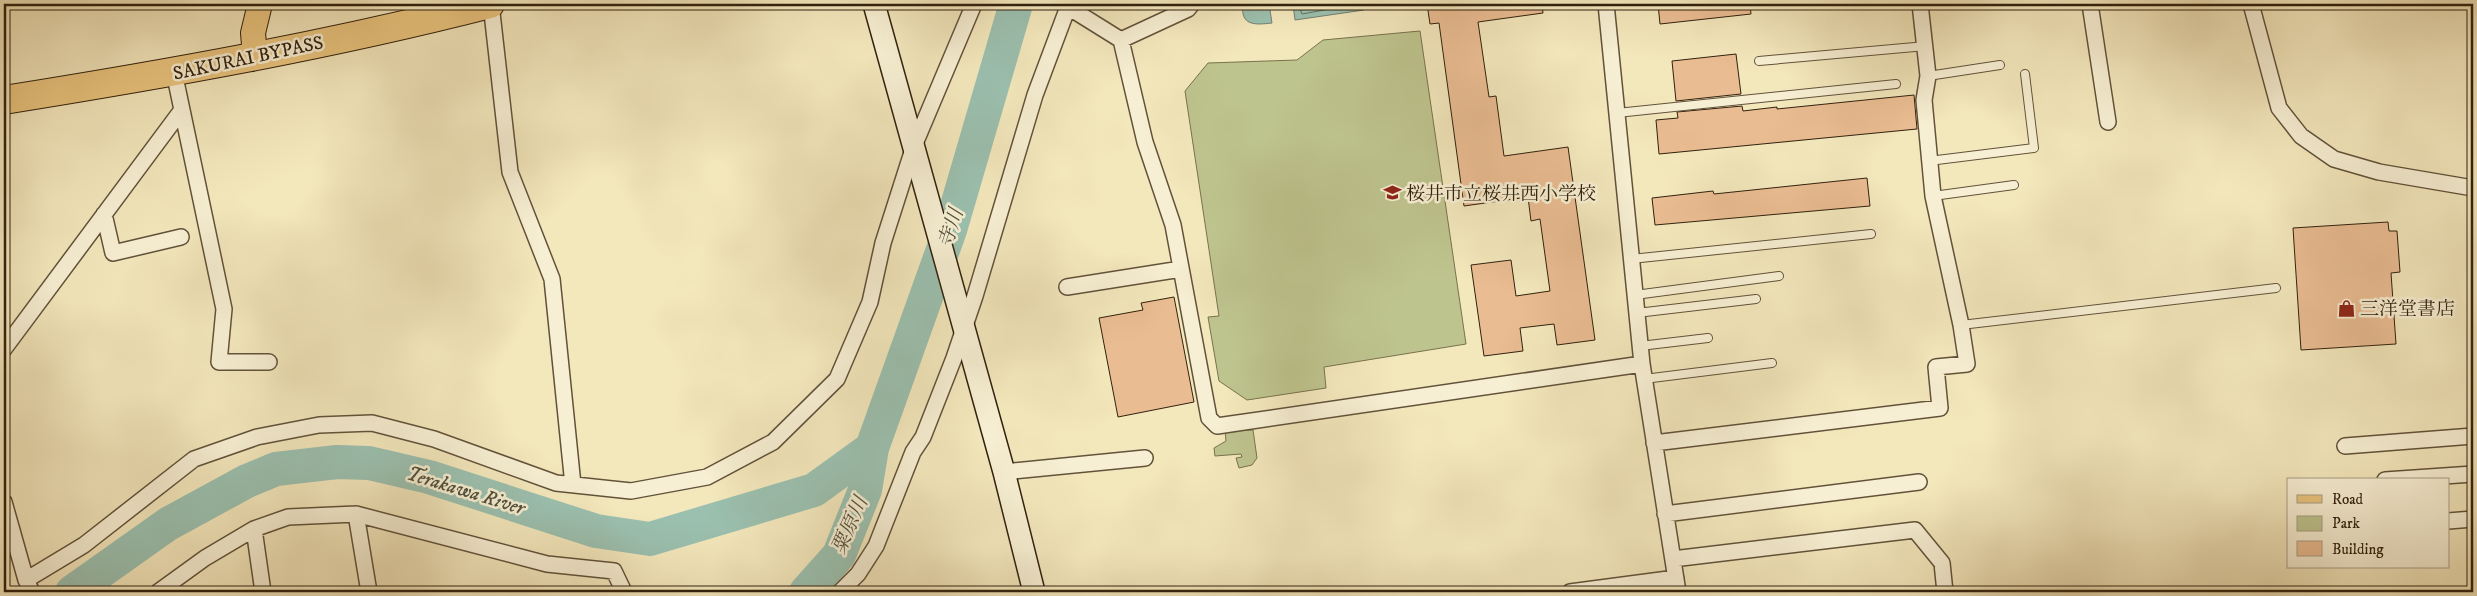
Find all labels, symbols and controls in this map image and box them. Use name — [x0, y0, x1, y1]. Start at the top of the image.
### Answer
street label: SAKURAI BYPASS — [171, 31, 326, 86]
school or university icon: 桜井市立桜井西小学校 — [1382, 183, 1402, 203]
place label: 桜井市立桜井西小学校 — [1406, 183, 1596, 206]
water label: 寺川 — [933, 204, 970, 251]
shop icon: 三洋堂書店 — [2336, 298, 2356, 318]
place label: 三洋堂書店 — [2360, 298, 2455, 321]
water label: Terakawa River — [403, 462, 529, 522]
legend — [2287, 478, 2450, 568]
text: Road — [2332, 490, 2364, 509]
water label: 粟原川 — [827, 491, 875, 558]
text: Park — [2332, 514, 2361, 533]
text: Building — [2332, 540, 2384, 559]

